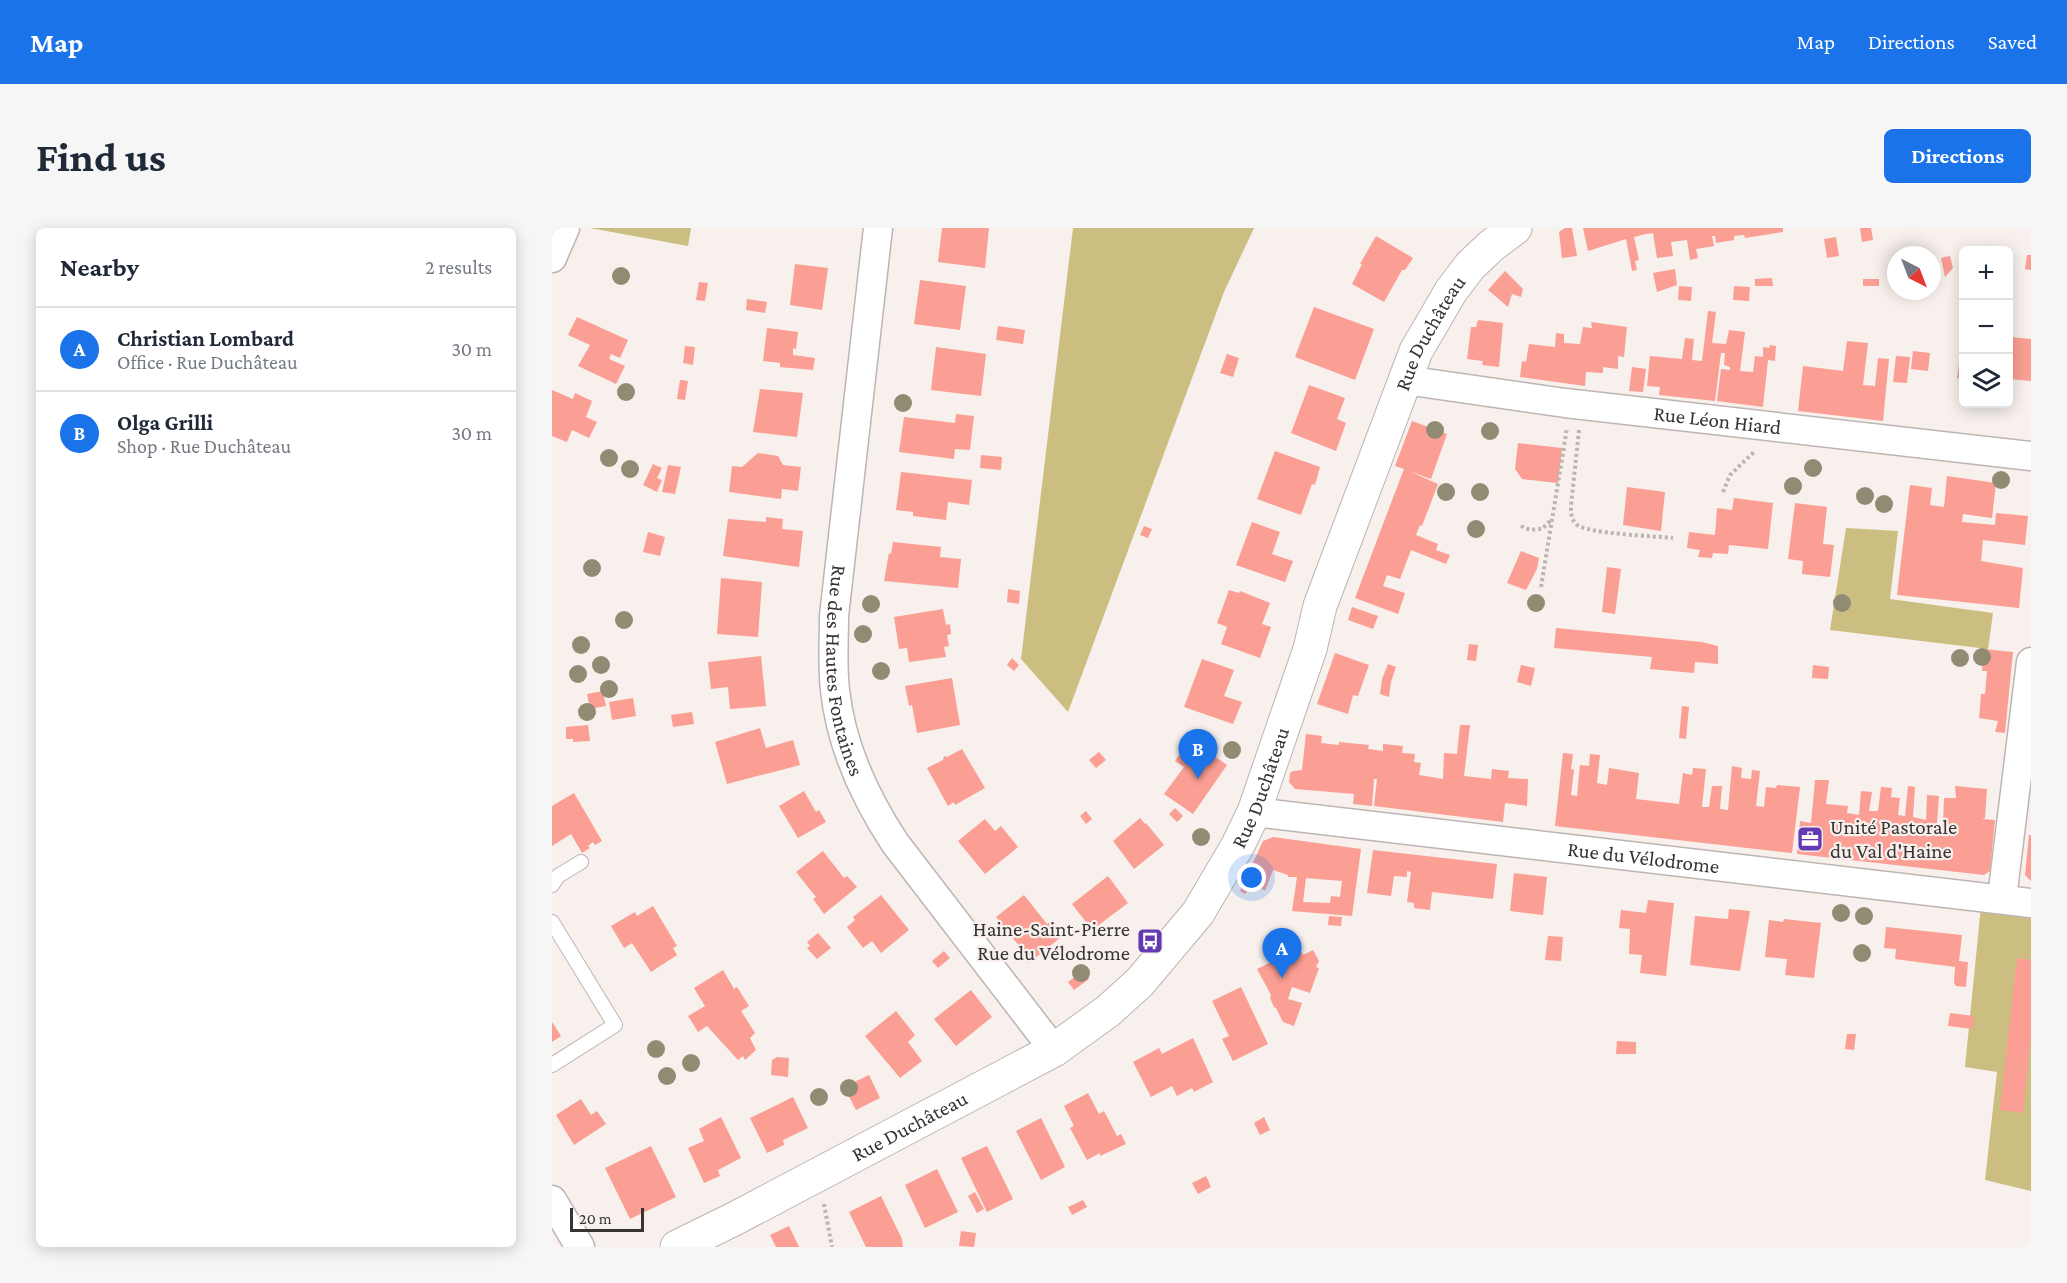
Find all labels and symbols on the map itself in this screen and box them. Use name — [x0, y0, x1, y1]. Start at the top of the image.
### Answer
north arrow — [1887, 246, 1941, 300]
street label: Rue Duchâteau — [1390, 271, 1470, 394]
street label: Rue Léon Hiard — [1652, 401, 1782, 439]
street label: Rue des Hautes Fontaines — [821, 564, 869, 780]
street label: Rue Duchâteau — [1226, 724, 1294, 852]
pin: B — [1178, 730, 1218, 779]
place label: Unité Pastorale du Val d'Haine — [1830, 815, 1957, 863]
office icon: Unité Pastorale du Val d'Haine — [1795, 824, 1825, 854]
street label: Rue du Vélodrome — [1566, 837, 1721, 878]
your location — [1237, 863, 1266, 892]
place label: Haine-Saint-Pierre Rue du Vélodrome — [973, 917, 1130, 965]
bus stop icon: Haine-Saint-Pierre Rue du Vélodrome — [1135, 926, 1165, 956]
pin: A — [1262, 928, 1302, 978]
street label: Rue Duchâteau — [848, 1086, 971, 1167]
scale bar — [570, 1205, 644, 1232]

